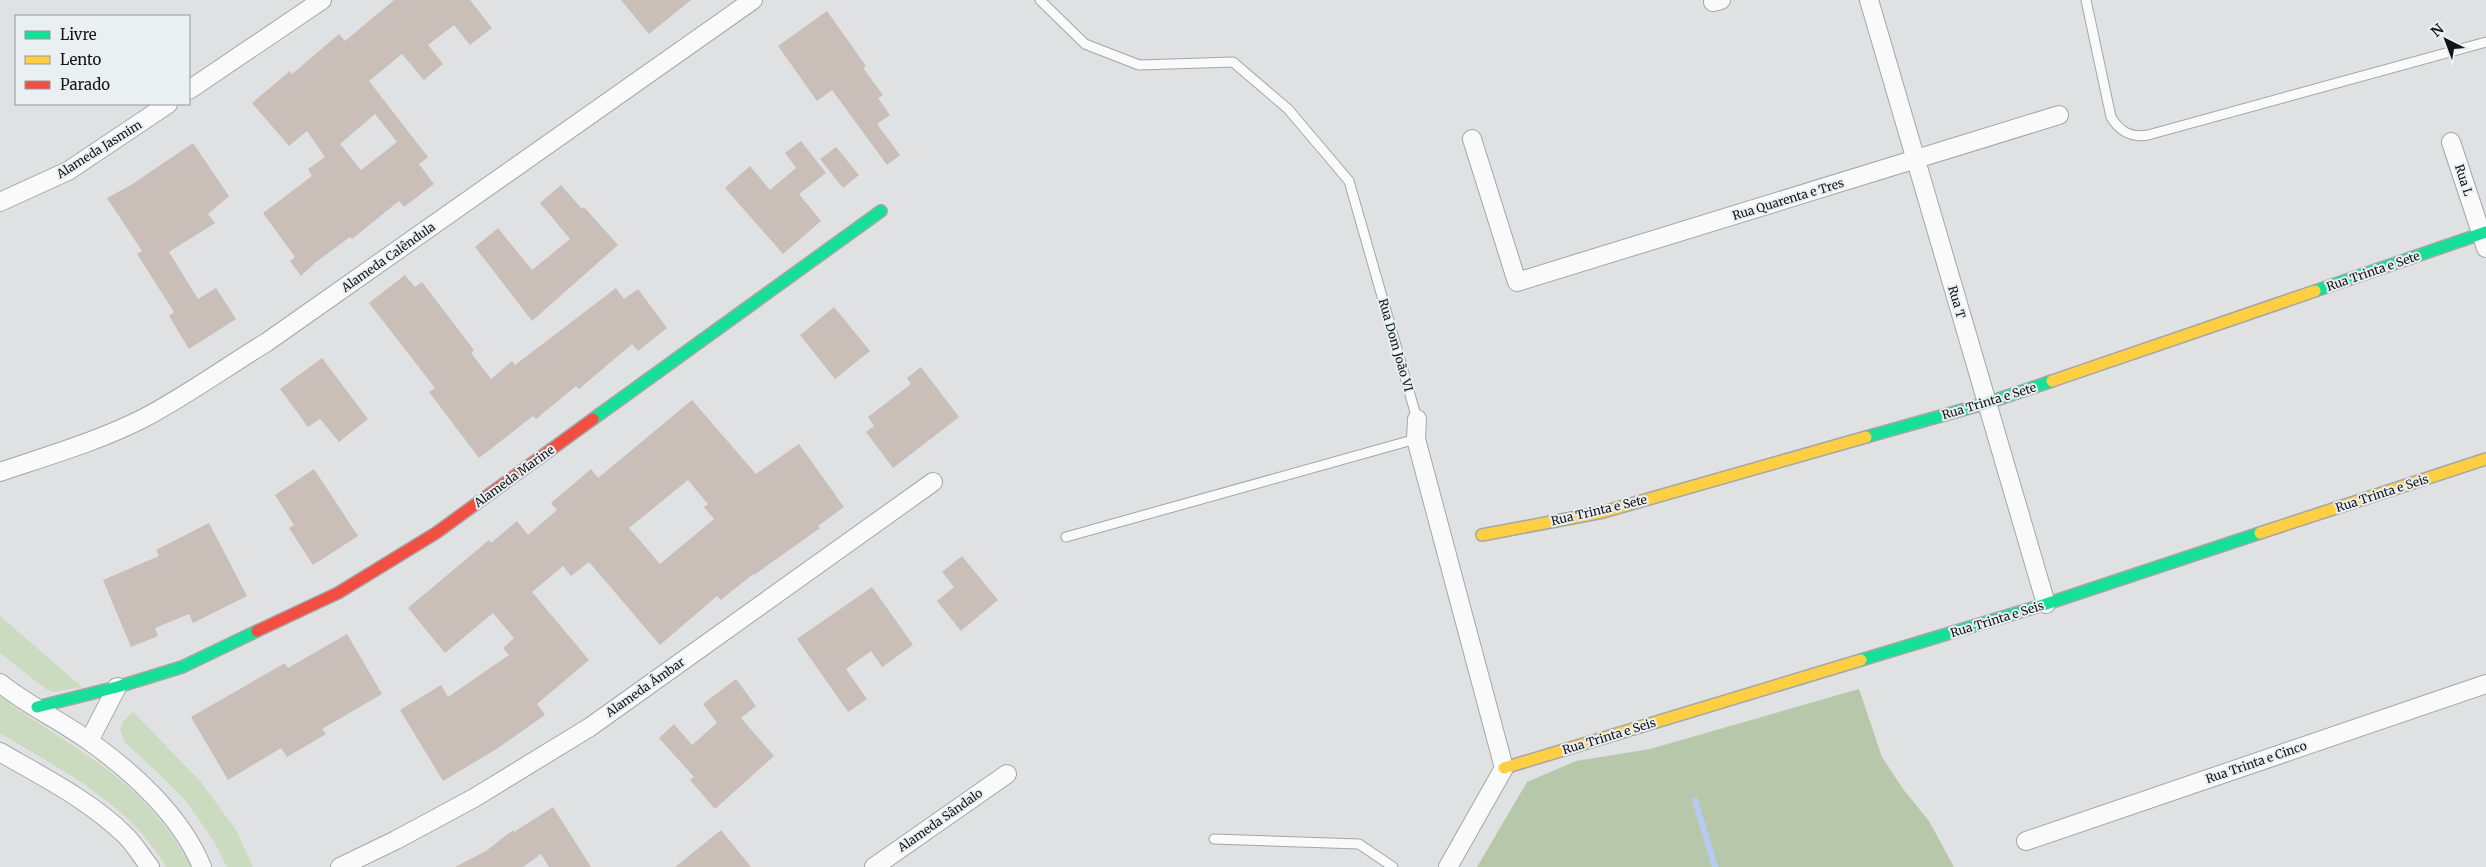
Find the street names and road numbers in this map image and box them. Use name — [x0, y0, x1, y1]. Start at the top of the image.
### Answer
street label: Alameda Jasmim — [53, 117, 145, 182]
street label: Rua L — [2452, 162, 2476, 198]
street label: Rua Quarenta e Tres — [1730, 175, 1846, 223]
street label: Alameda Calêndula — [337, 219, 438, 296]
street label: Rua Trinta e Sete — [2324, 248, 2422, 294]
street label: Rua T — [1945, 284, 1969, 321]
street label: Rua Dom João VI — [1376, 297, 1416, 393]
street label: Rua Trinta e Sete — [1940, 380, 2038, 422]
street label: Alameda Marine — [470, 442, 557, 511]
street label: Rua Trinta e Seis — [2334, 471, 2430, 515]
street label: Rua Trinta e Sete — [1550, 492, 1648, 528]
street label: Rua Trinta e Seis — [1949, 598, 2046, 640]
street label: Alameda Âmbar — [602, 654, 688, 720]
street label: Rua Trinta e Seis — [1561, 715, 1658, 757]
street label: Rua Trinta e Cinco — [2203, 738, 2309, 786]
street label: Alameda Sândalo — [894, 785, 985, 855]

